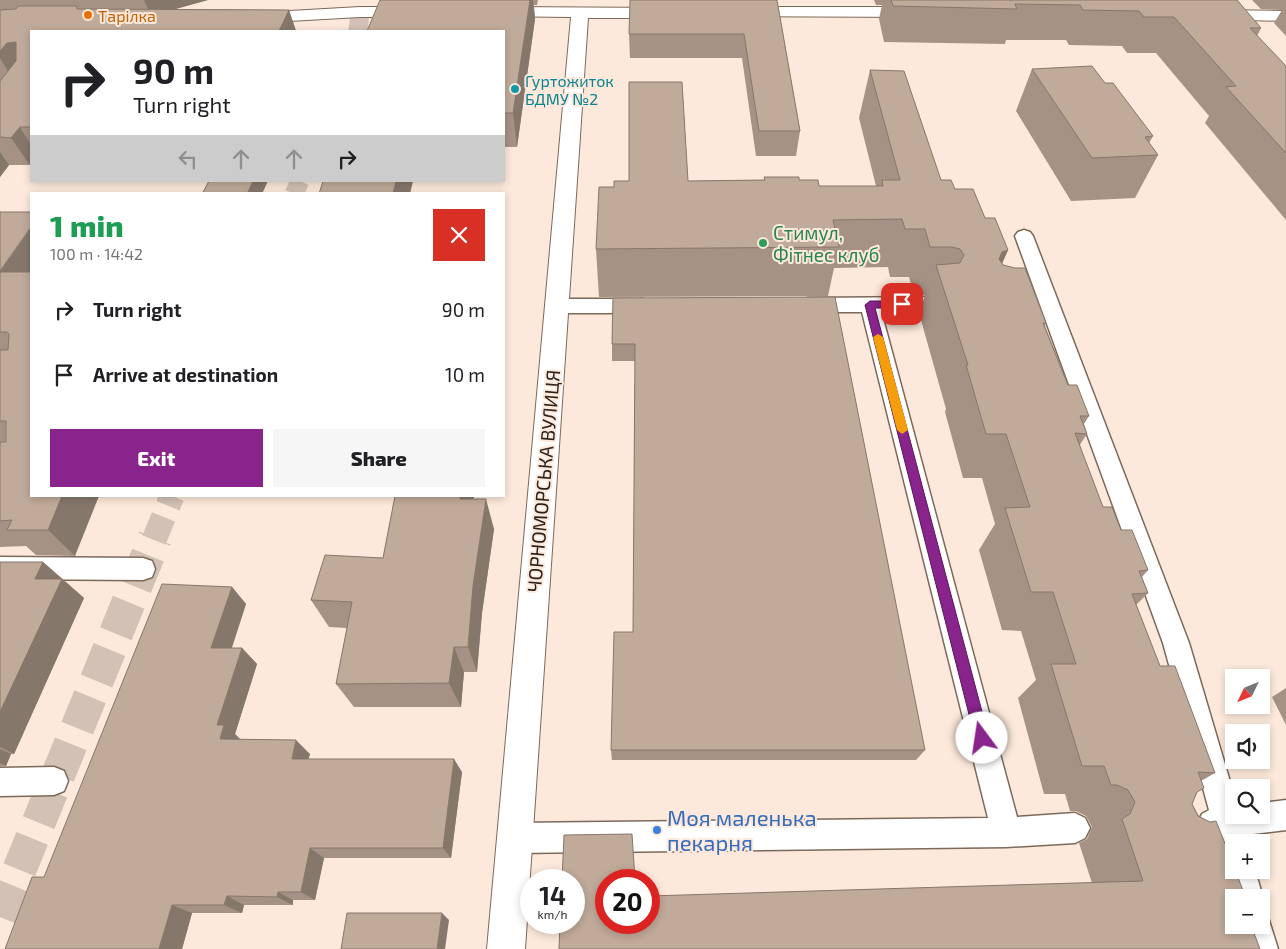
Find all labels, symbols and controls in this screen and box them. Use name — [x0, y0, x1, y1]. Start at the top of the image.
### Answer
place label: Тарiлка — [98, 6, 156, 25]
marker: Тарiлка — [82, 9, 94, 21]
text: 90 m — [133, 49, 214, 91]
icon: right — [50, 50, 115, 115]
place label: Гуртожиток БДМУ №2 — [525, 71, 614, 108]
marker: Гуртожиток БДМУ №2 — [509, 83, 521, 95]
text: Turn right — [133, 91, 231, 117]
icon: left — [174, 145, 202, 173]
icon: ahead — [227, 145, 255, 173]
icon: ahead — [280, 145, 308, 173]
icon: right — [333, 145, 361, 173]
text: 1 min — [50, 207, 124, 243]
button: close — [433, 209, 485, 261]
place label: Стимул, Фітнес клуб — [773, 221, 879, 267]
marker: Стимул, Фітнес клуб — [757, 237, 769, 249]
text: 100 m · 14:42 — [50, 244, 143, 263]
pin — [881, 283, 923, 325]
icon: arrive — [888, 290, 916, 318]
icon: right — [50, 296, 78, 324]
text: Turn right — [93, 298, 181, 321]
text: 90 m — [442, 298, 485, 321]
icon: arrive — [50, 361, 78, 389]
text: Arrive at destination — [93, 363, 278, 386]
text: 10 m — [445, 363, 485, 386]
street label: ЧОРНОМОРСЬКА ВУЛИЦЯ — [522, 369, 564, 593]
button: Exit — [50, 429, 263, 487]
button: Share — [273, 429, 485, 487]
north arrow — [1225, 669, 1270, 714]
map controls — [1225, 669, 1270, 934]
position arrow — [955, 711, 1007, 763]
button: sound — [1225, 724, 1270, 769]
button: search — [1225, 779, 1270, 824]
place label: Моя маленька пекарня — [667, 804, 817, 855]
marker: Моя маленька пекарня — [651, 824, 663, 836]
button: + — [1225, 834, 1270, 879]
speed limit sign: 20 — [595, 869, 660, 934]
text: 14 — [539, 880, 566, 910]
button: − — [1225, 889, 1270, 934]
text: km/h — [538, 907, 567, 921]

